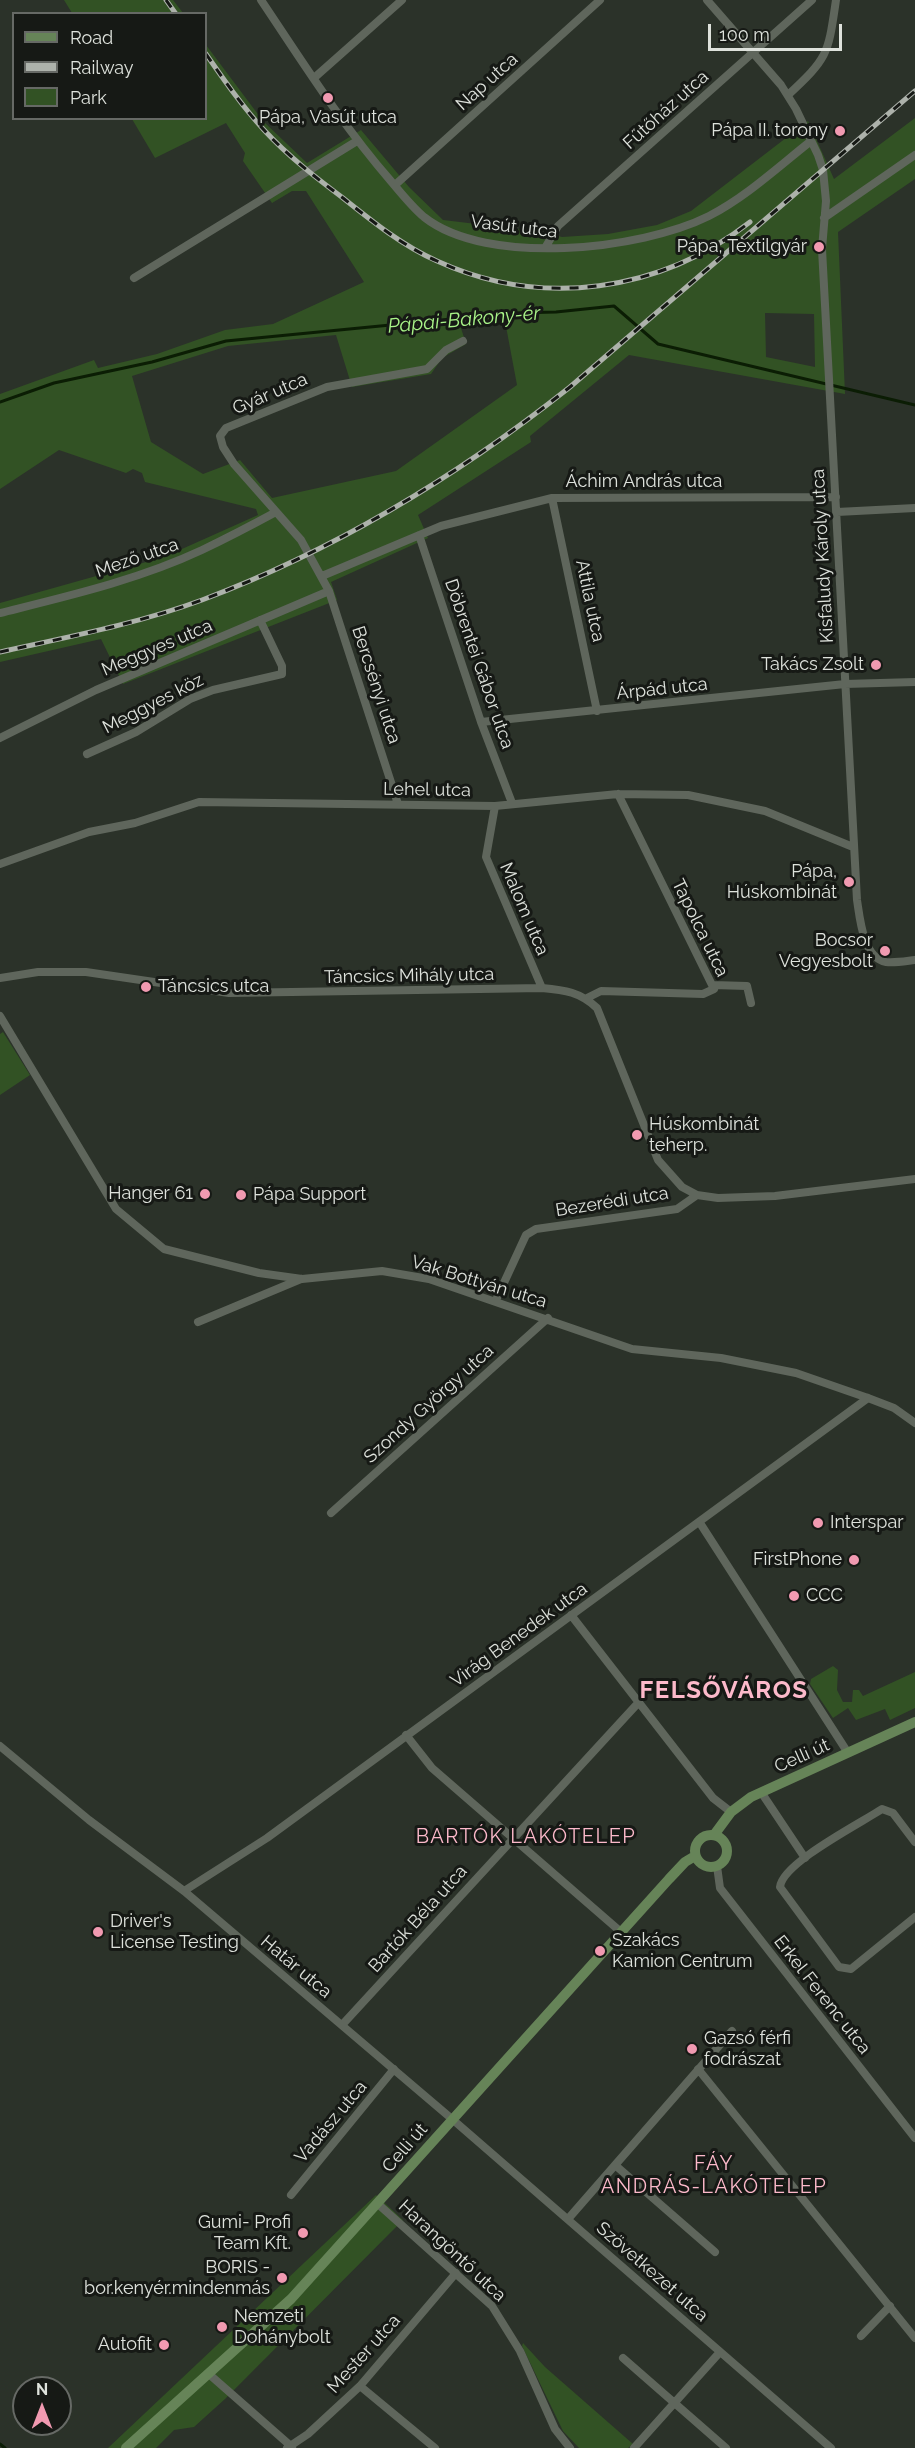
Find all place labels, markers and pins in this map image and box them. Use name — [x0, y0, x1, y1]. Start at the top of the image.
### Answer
marker: Pápa, Vasút utca — [321, 91, 335, 105]
place label: Pápa, Vasút utca — [259, 107, 397, 129]
place label: Pápa II. torony — [711, 120, 828, 142]
marker: Pápa II. torony — [833, 124, 847, 138]
place label: Pápa, Textilgyár — [677, 236, 807, 258]
marker: Pápa, Textilgyár — [812, 240, 826, 254]
place label: Takács Zsolt — [761, 654, 864, 676]
marker: Takács Zsolt — [869, 658, 883, 672]
place label: Pápa, Húskombinát — [727, 861, 837, 904]
marker: Pápa, Húskombinát — [842, 875, 856, 889]
place label: Bocsor Vegyesbolt — [779, 930, 873, 972]
marker: Bocsor Vegyesbolt — [878, 944, 892, 958]
place label: Táncsics utca — [158, 976, 269, 998]
marker: Táncsics utca — [139, 980, 153, 994]
place label: Húskombinát teherp. — [649, 1114, 759, 1156]
marker: Húskombinát teherp. — [630, 1128, 644, 1142]
place label: Hanger 61 — [108, 1183, 193, 1205]
place label: Pápa Support — [253, 1184, 366, 1206]
marker: Hanger 61 — [198, 1187, 212, 1201]
marker: Pápa Support — [234, 1188, 248, 1202]
place label: Interspar — [830, 1512, 904, 1534]
marker: Interspar — [811, 1516, 825, 1530]
place label: FirstPhone — [753, 1549, 842, 1571]
marker: FirstPhone — [847, 1553, 861, 1567]
place label: CCC — [806, 1585, 843, 1607]
marker: CCC — [787, 1589, 801, 1603]
place label: Driver's License Testing — [110, 1911, 239, 1954]
marker: Driver's License Testing — [91, 1925, 105, 1939]
place label: Szakács Kamion Centrum — [612, 1930, 753, 1972]
marker: Szakács Kamion Centrum — [593, 1944, 607, 1958]
place label: Gazsó férfi fodrászat — [704, 2028, 791, 2070]
marker: Gazsó férfi fodrászat — [685, 2042, 699, 2056]
place label: Gumi- Profi Team Kft. — [198, 2212, 291, 2254]
marker: Gumi- Profi Team Kft. — [296, 2226, 310, 2240]
place label: BORIS - bor.kenyér.mindenmás — [84, 2257, 270, 2300]
marker: BORIS - bor.kenyér.mindenmás — [275, 2271, 289, 2285]
place label: Nemzeti Dohánybolt — [234, 2306, 331, 2348]
marker: Nemzeti Dohánybolt — [215, 2320, 229, 2334]
place label: Autofit — [98, 2334, 152, 2356]
marker: Autofit — [157, 2338, 171, 2352]

